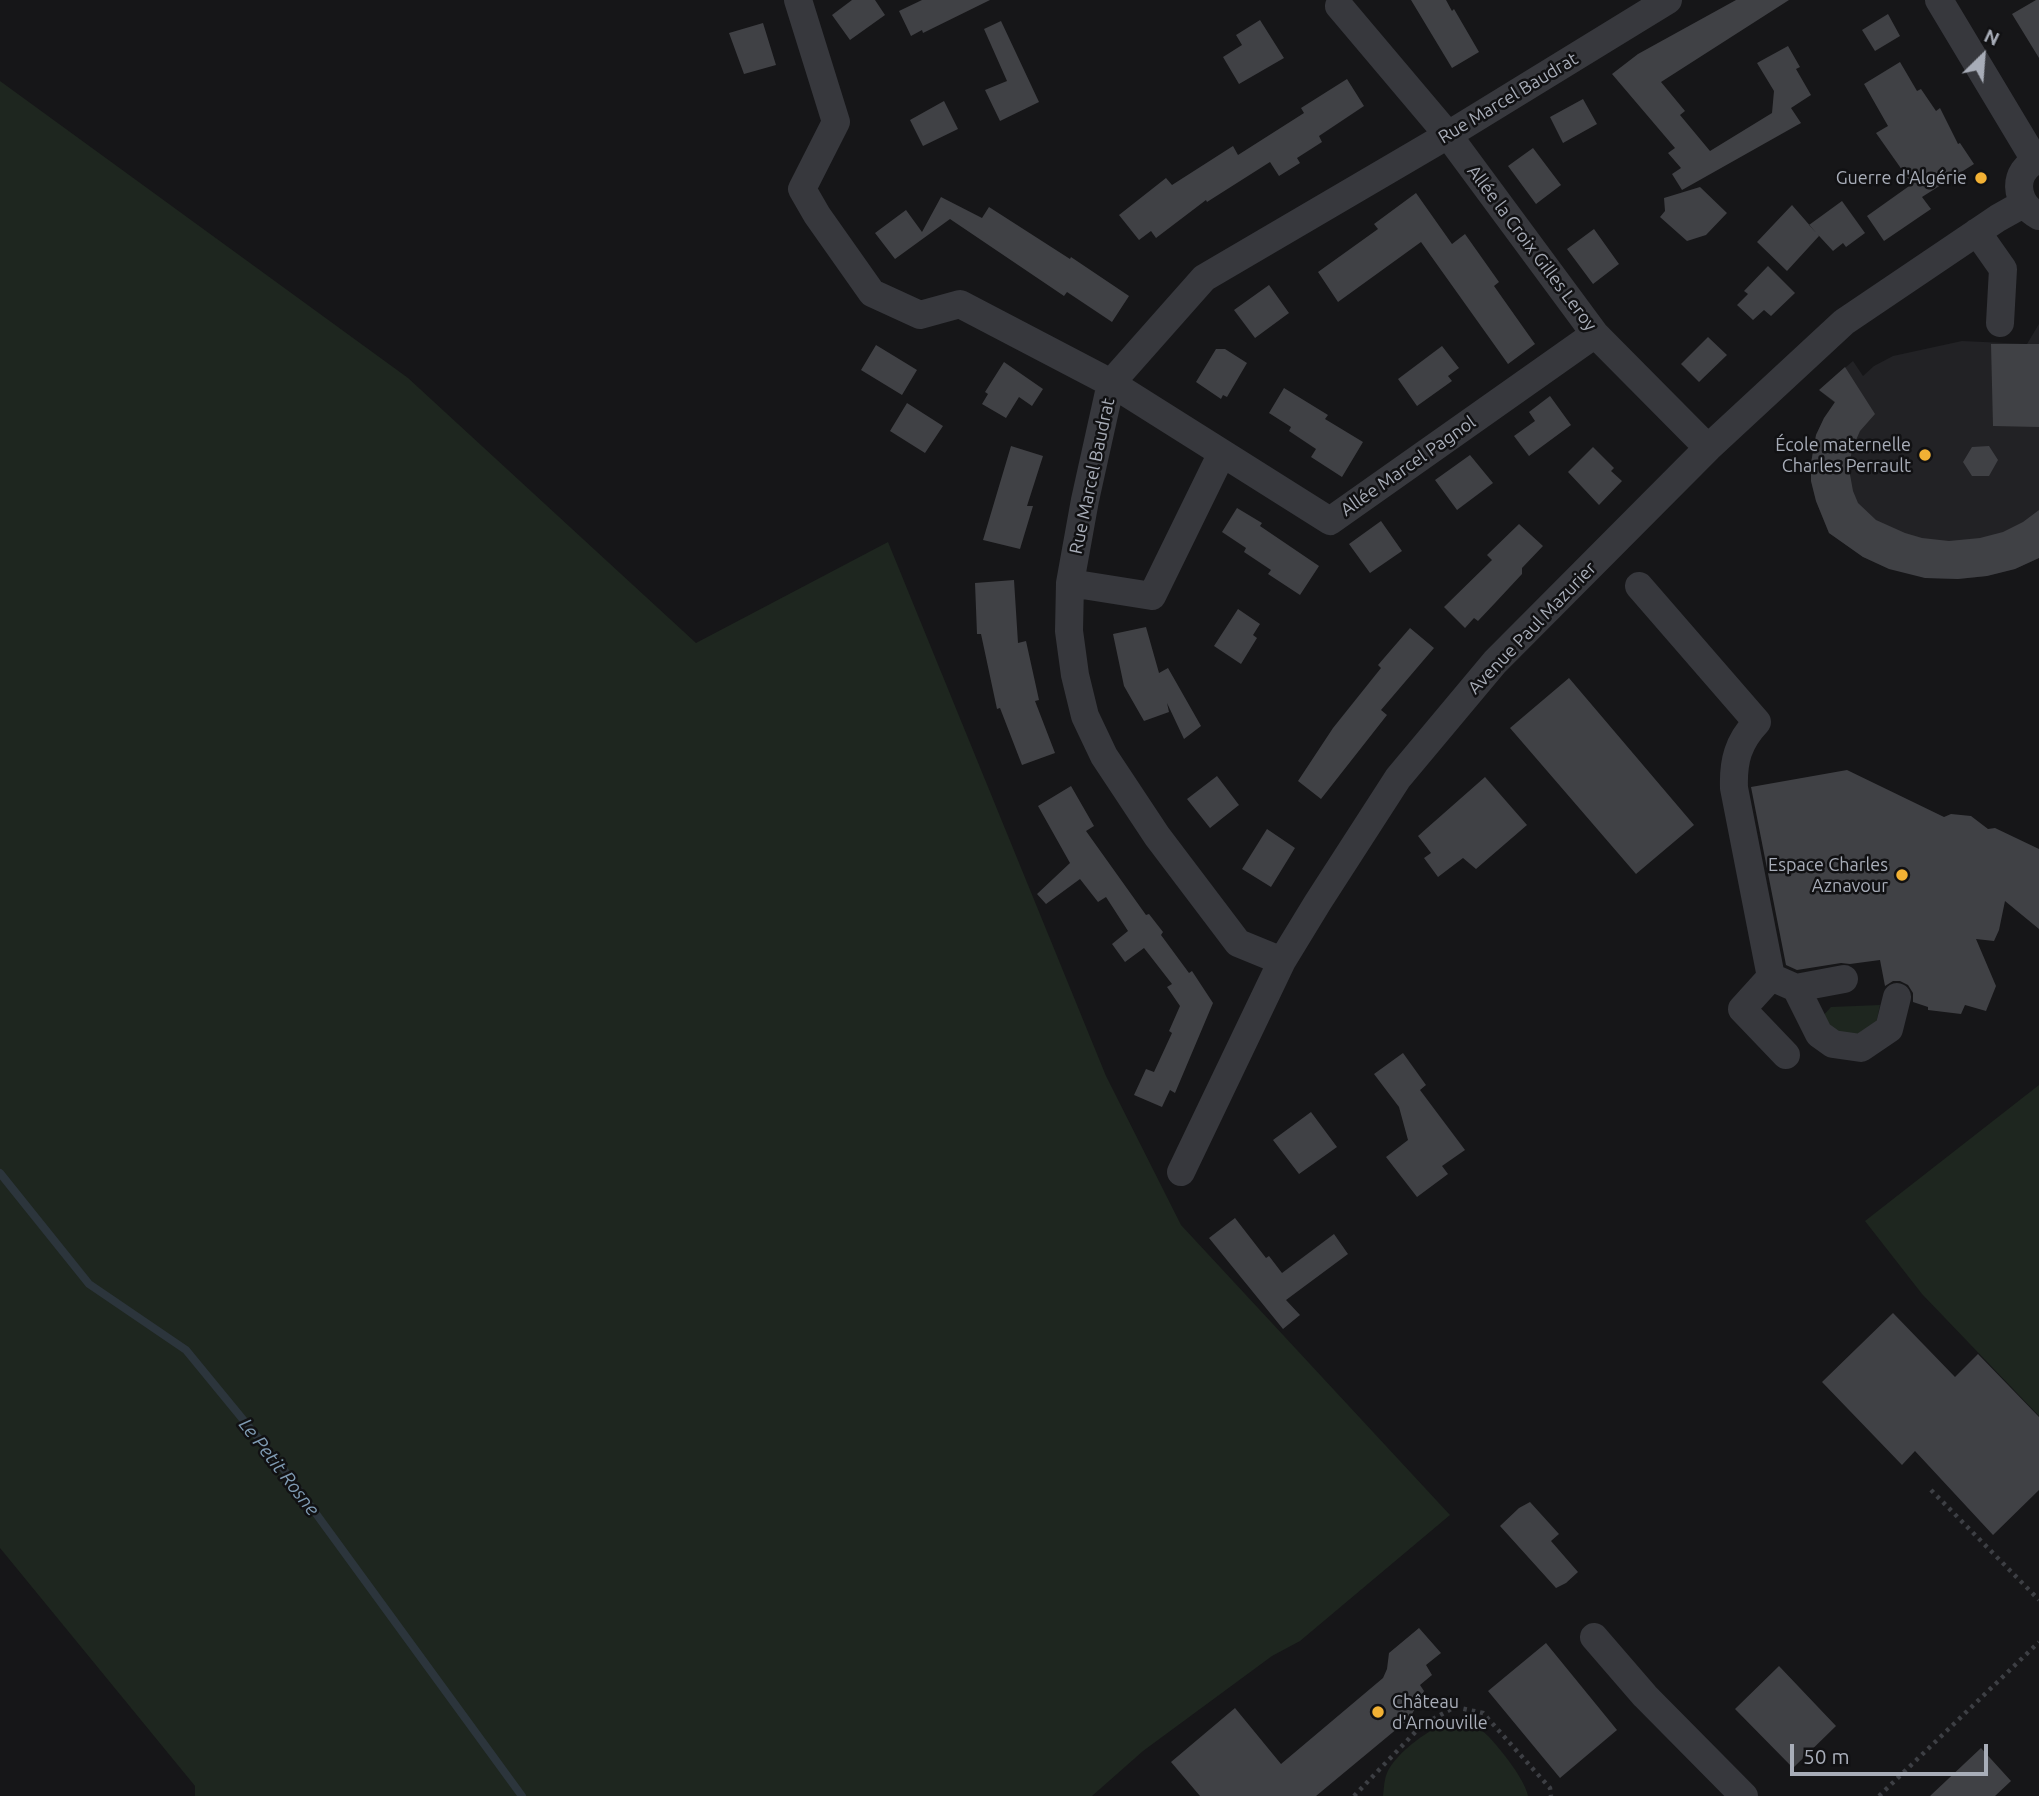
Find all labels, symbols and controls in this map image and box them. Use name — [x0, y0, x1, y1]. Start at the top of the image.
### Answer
north arrow — [1948, 21, 2018, 91]
text: N — [1981, 24, 2003, 50]
street label: Rue Marcel Baudrat — [1434, 48, 1582, 148]
street label: Allée la Croix Gilles Leroy — [1463, 161, 1601, 335]
place label: Guerre d'Algérie — [1836, 167, 1967, 189]
marker: Guerre d'Algérie — [1973, 170, 1989, 186]
street label: Rue Marcel Baudrat — [1065, 396, 1119, 556]
street label: Allée Marcel Pagnol — [1336, 411, 1480, 521]
place label: École maternelle Charles Perrault — [1775, 434, 1911, 476]
marker: École maternelle Charles Perrault — [1917, 447, 1933, 463]
street label: Avenue Paul Mazurier — [1463, 558, 1601, 698]
place label: Espace Charles Aznavour — [1768, 854, 1888, 896]
marker: Espace Charles Aznavour — [1894, 867, 1910, 883]
water label: Le Petit Rosne — [234, 1414, 324, 1520]
place label: Château d'Arnouville — [1392, 1691, 1488, 1734]
marker: Château d'Arnouville — [1370, 1704, 1386, 1720]
scale bar — [1794, 1730, 1992, 1774]
text: 50 m — [1803, 1744, 1850, 1768]

